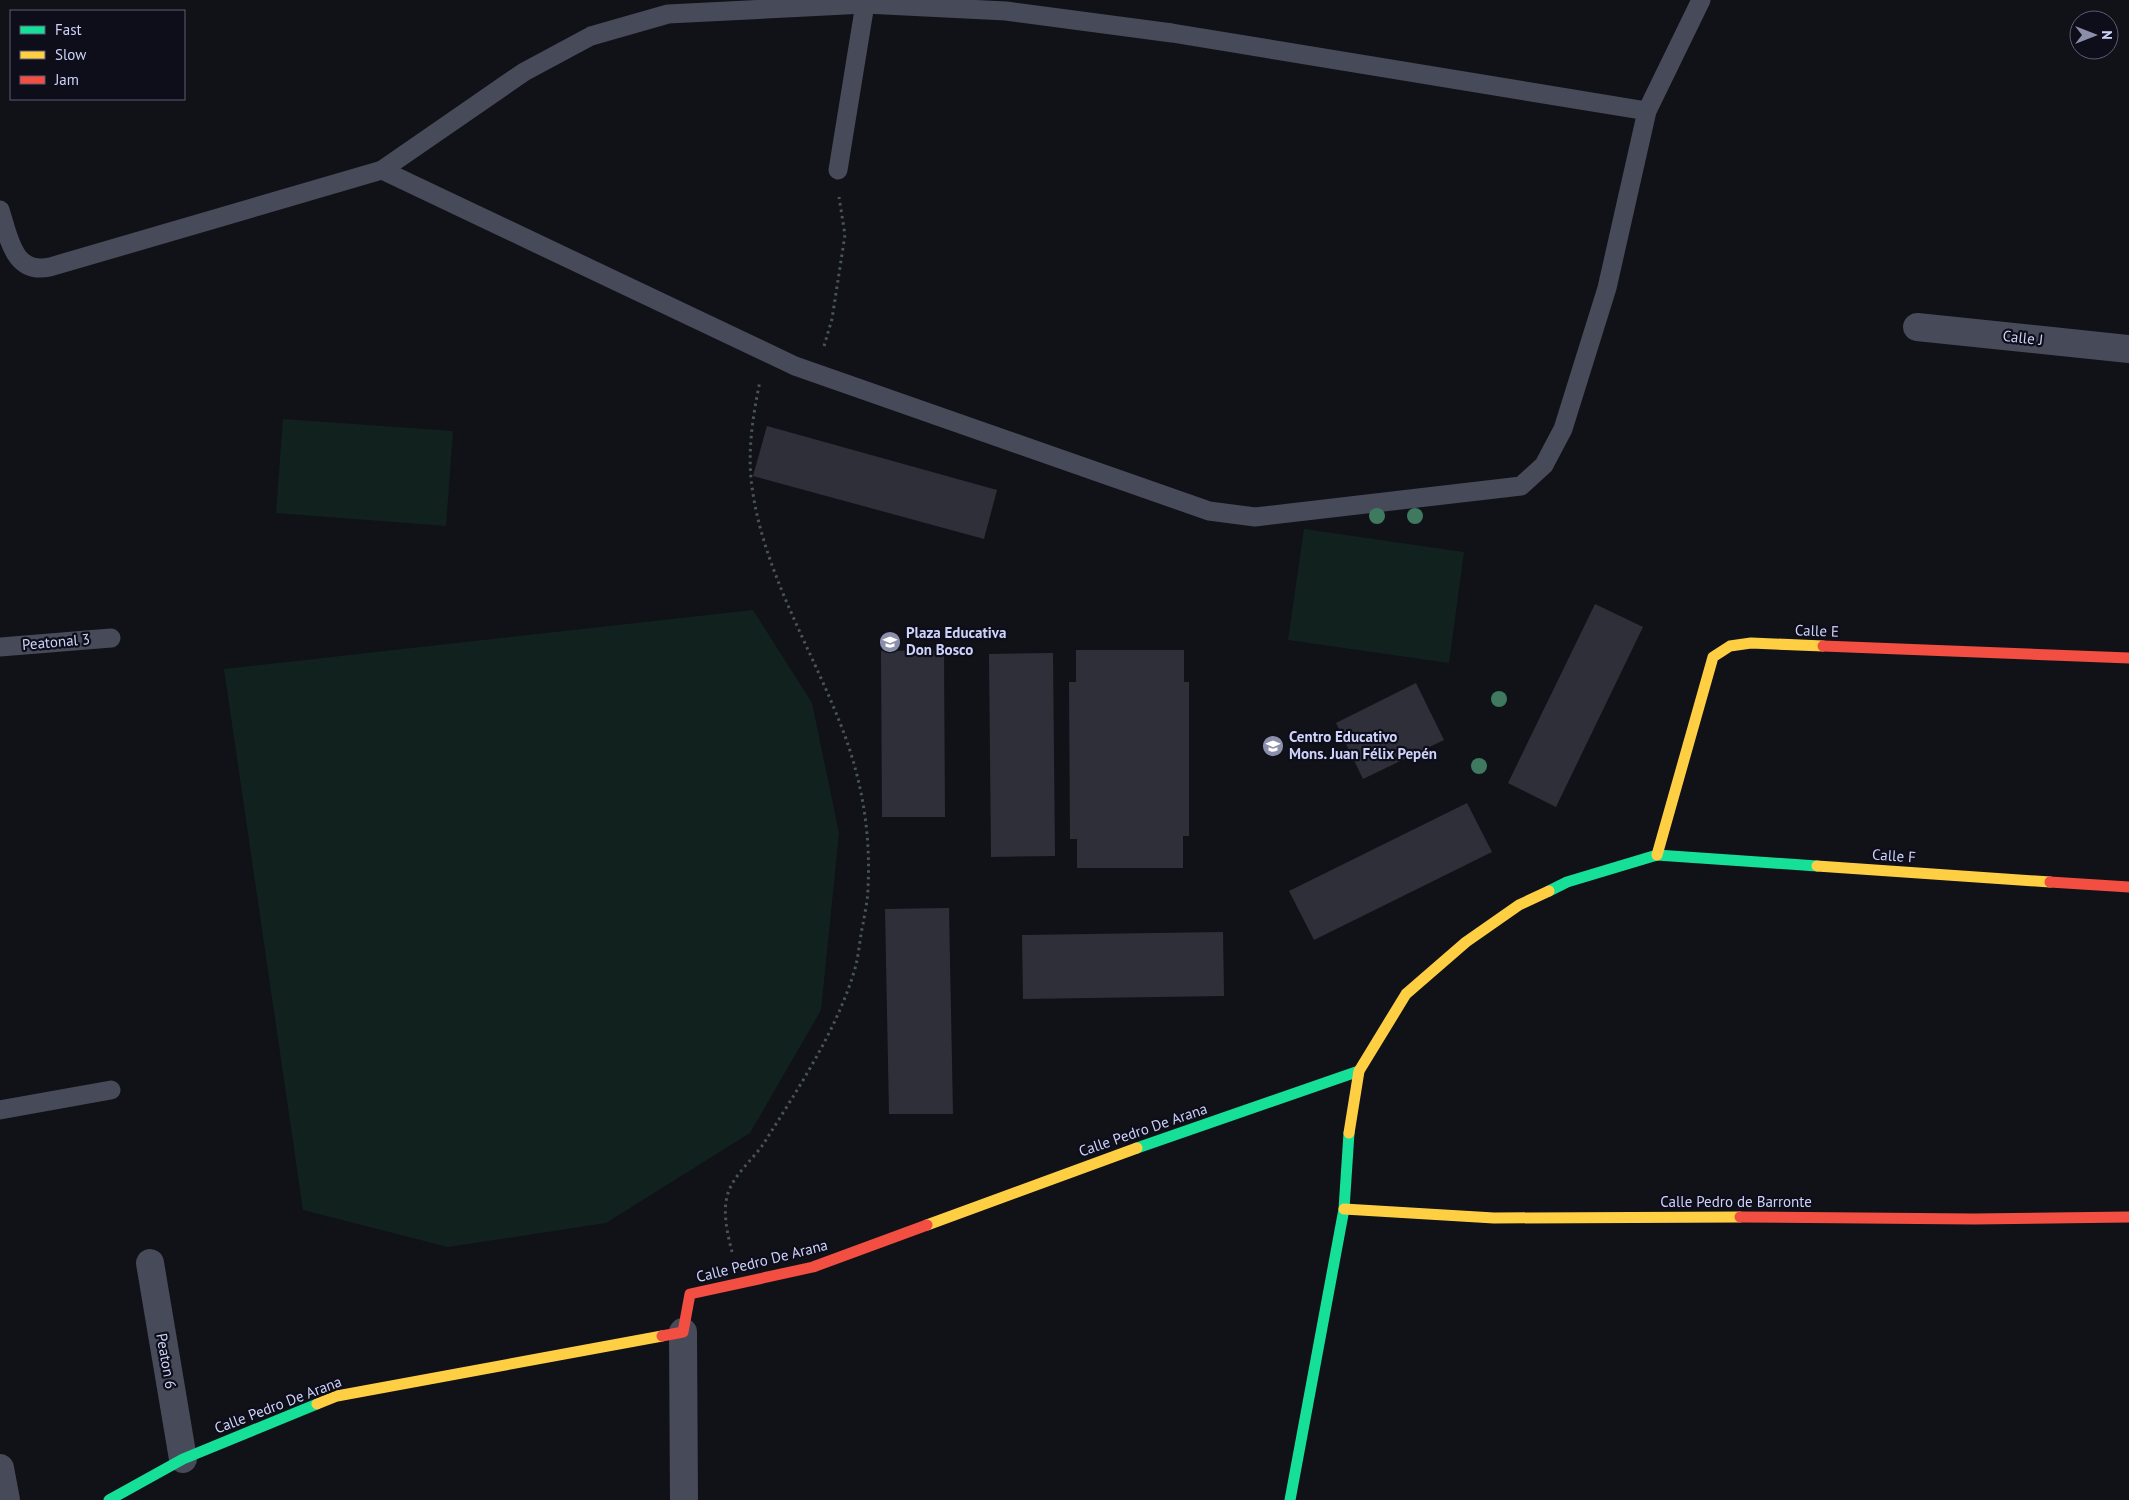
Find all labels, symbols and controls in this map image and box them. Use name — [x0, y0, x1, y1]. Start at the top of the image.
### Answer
legend — [10, 10, 185, 100]
north arrow — [2069, 10, 2119, 60]
text: Fast — [55, 20, 82, 39]
text: N — [2098, 30, 2116, 40]
text: Slow — [55, 45, 86, 64]
text: Jam — [54, 70, 79, 89]
street label: Calle J — [2002, 326, 2044, 349]
street label: Calle E — [1795, 620, 1839, 641]
place label: Plaza Educativa Don Bosco — [906, 623, 1006, 659]
street label: Peatonal 3 — [21, 629, 91, 654]
school or university icon: Plaza Educativa Don Bosco — [878, 630, 902, 654]
place label: Centro Educativo Mons. Juan Félix Pepén — [1289, 727, 1437, 763]
school or university icon: Centro Educativo Mons. Juan Félix Pepén — [1261, 734, 1285, 758]
street label: Calle F — [1871, 844, 1917, 867]
street label: Calle Pedro De Arana — [1076, 1099, 1210, 1160]
street label: Calle Pedro de Barronte — [1660, 1192, 1812, 1211]
street label: Calle Pedro De Arana — [694, 1235, 830, 1286]
street label: Peaton 6 — [152, 1332, 181, 1390]
street label: Calle Pedro De Arana — [212, 1372, 344, 1438]

